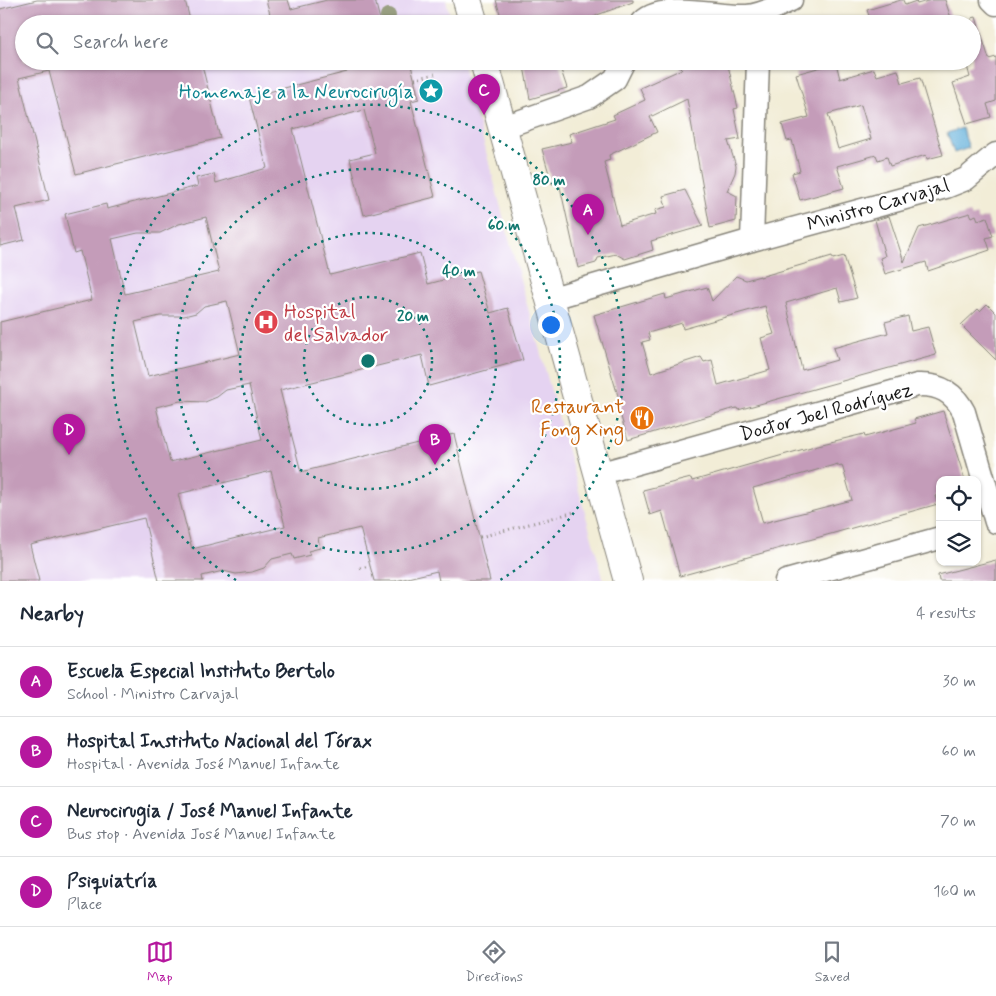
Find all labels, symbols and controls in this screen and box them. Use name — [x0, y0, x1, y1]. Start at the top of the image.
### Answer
search box — [15, 15, 981, 70]
icon: search — [33, 29, 61, 57]
text: Search here — [73, 30, 169, 55]
pin: C — [468, 74, 500, 115]
place icon: Homenaje a la Neurocirugía — [418, 78, 444, 104]
place label: Homenaje a la Neurocirugía — [179, 79, 414, 107]
text: 80 m — [532, 171, 566, 191]
street label: Ministro Carvajal — [804, 172, 953, 239]
pin: A — [572, 194, 604, 235]
text: 60 m — [488, 216, 520, 236]
text: 40 m — [442, 262, 476, 282]
place label: Hospital del Salvador — [284, 299, 388, 349]
text: 20 m — [397, 307, 429, 327]
hospital icon: Hospital del Salvador — [253, 309, 279, 335]
your location — [538, 312, 564, 338]
centre of rings — [359, 352, 377, 370]
street label: Doctor Joel Rodríguez — [737, 376, 916, 449]
place label: Restaurant Fong Xing — [531, 394, 624, 445]
restaurant icon: Restaurant Fong Xing — [629, 405, 655, 431]
pin: D — [53, 414, 85, 455]
pin: B — [419, 424, 451, 465]
map controls — [936, 476, 981, 566]
button: locate — [936, 476, 981, 521]
button: layers — [936, 521, 981, 566]
text: Nearby — [20, 600, 84, 628]
text: 4 results — [916, 603, 976, 624]
text: Escuela Especial Instituto Bertolo — [67, 659, 335, 684]
text: A — [31, 671, 41, 692]
text: 30 m — [943, 671, 976, 692]
text: School · Ministro Carvajal — [67, 684, 238, 705]
text: Hospital Instituto Nacional del Tórax — [67, 729, 372, 754]
text: B — [31, 741, 41, 762]
text: 60 m — [942, 741, 976, 762]
text: Hospital · Avenida José Manuel Infante — [67, 754, 340, 775]
text: Neurocirugia / José Manuel Infante — [67, 799, 353, 824]
text: C — [30, 811, 42, 832]
text: 70 m — [940, 811, 976, 832]
text: Bus stop · Avenida José Manuel Infante — [67, 824, 336, 845]
text: Psiquiatría — [67, 869, 157, 894]
text: D — [30, 881, 42, 902]
text: 160 m — [933, 881, 976, 902]
text: Place — [67, 894, 102, 915]
tab: Map — [146, 938, 174, 986]
tab: Directions — [466, 938, 523, 986]
tab: Saved — [815, 938, 850, 986]

